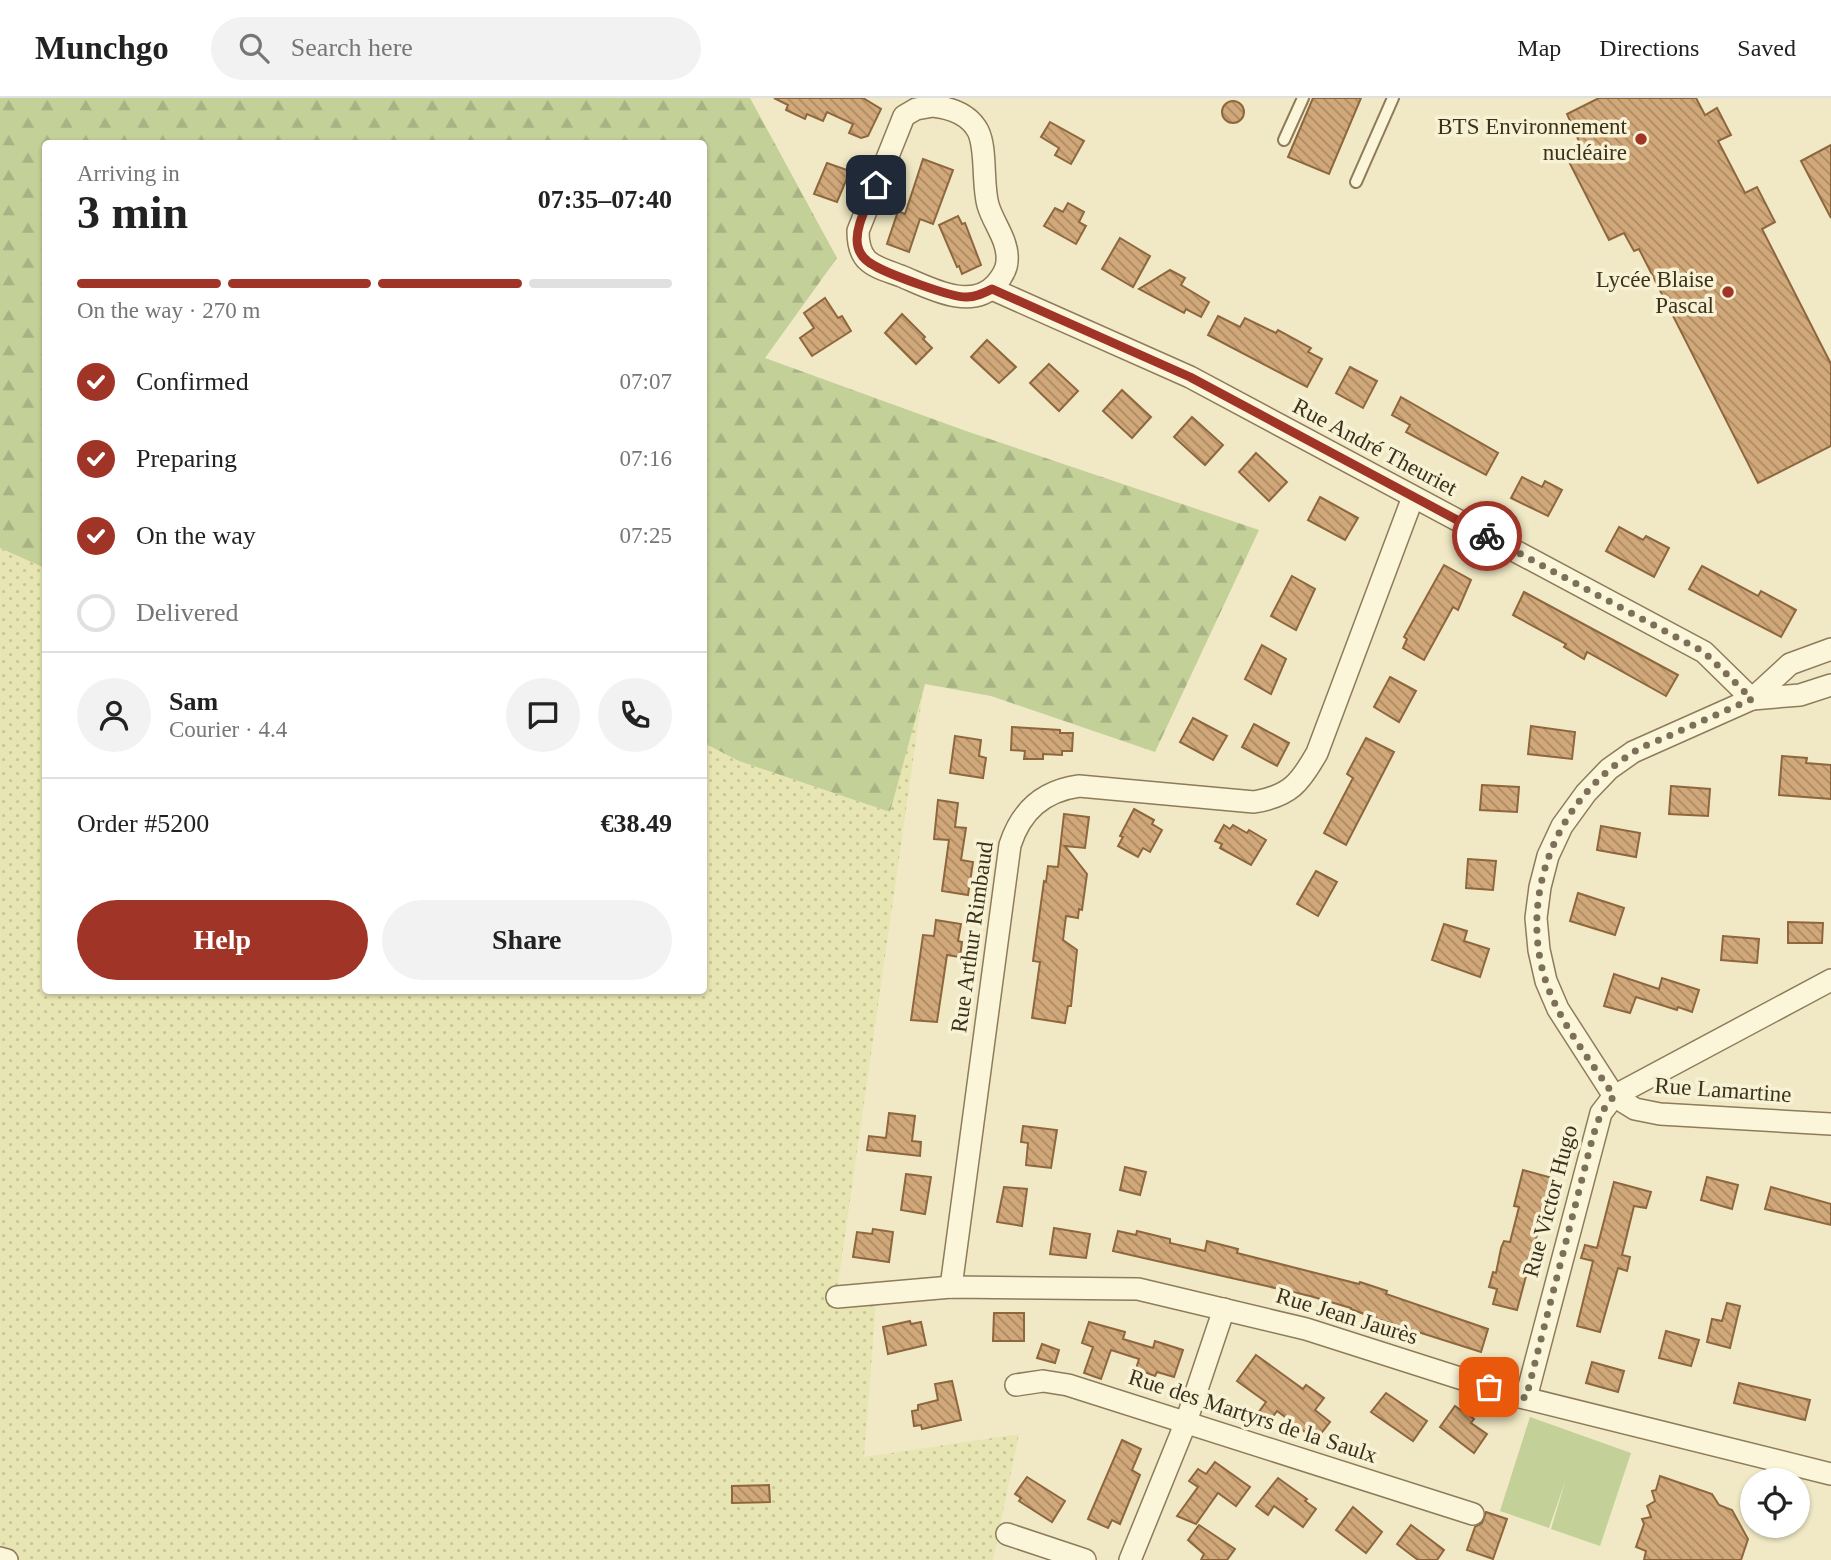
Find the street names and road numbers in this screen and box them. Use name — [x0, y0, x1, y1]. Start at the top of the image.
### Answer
street label: Rue André Theuriet — [1289, 393, 1462, 501]
street label: Rue Arthur Rimbaud — [946, 839, 998, 1034]
street label: Rue Lamartine — [1654, 1073, 1792, 1107]
street label: Rue Victor Hugo — [1518, 1122, 1582, 1280]
street label: Rue Jean Jaurès — [1273, 1283, 1421, 1349]
street label: Rue des Martyrs de la Saulx — [1126, 1364, 1381, 1468]

